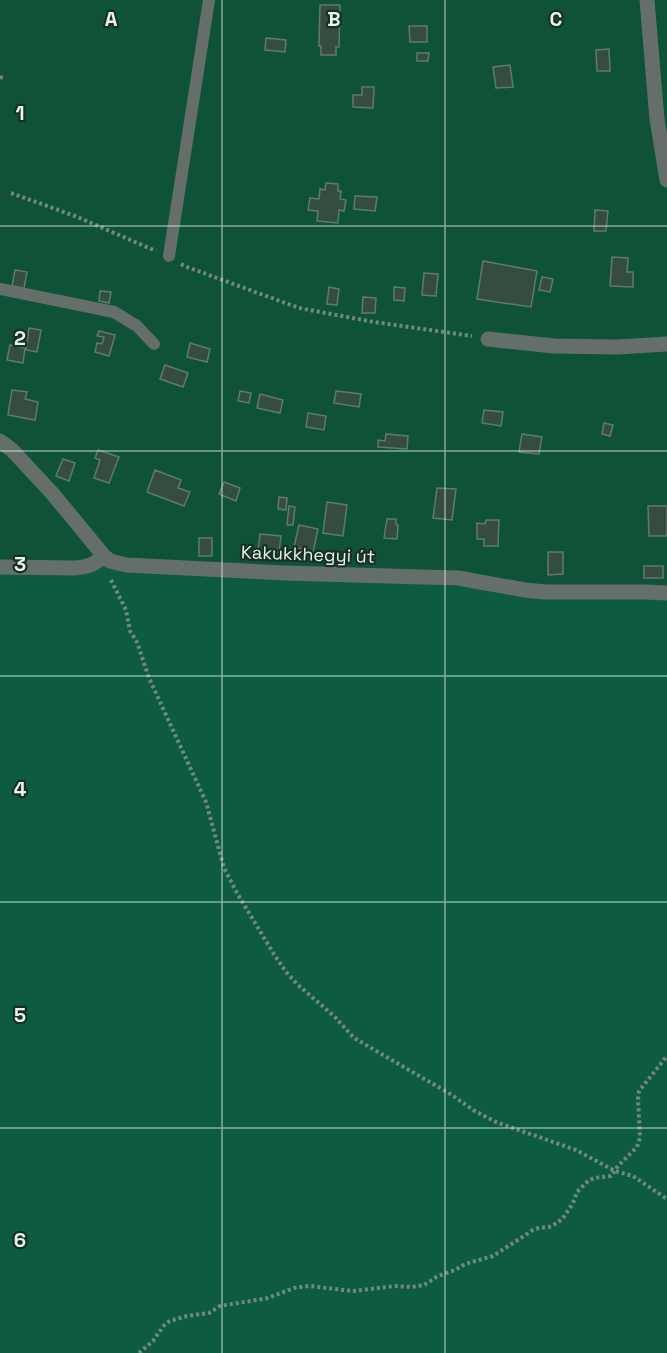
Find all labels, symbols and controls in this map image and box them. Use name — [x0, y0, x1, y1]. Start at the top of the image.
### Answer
text: A — [105, 6, 118, 32]
text: B — [327, 6, 341, 32]
text: C — [550, 6, 563, 32]
text: 1 — [15, 100, 25, 126]
text: 2 — [14, 325, 26, 351]
street label: Kakukkhegyi út — [241, 540, 375, 568]
text: 3 — [14, 551, 26, 577]
text: 4 — [14, 776, 27, 802]
text: 5 — [14, 1002, 26, 1028]
text: 6 — [14, 1227, 26, 1253]

